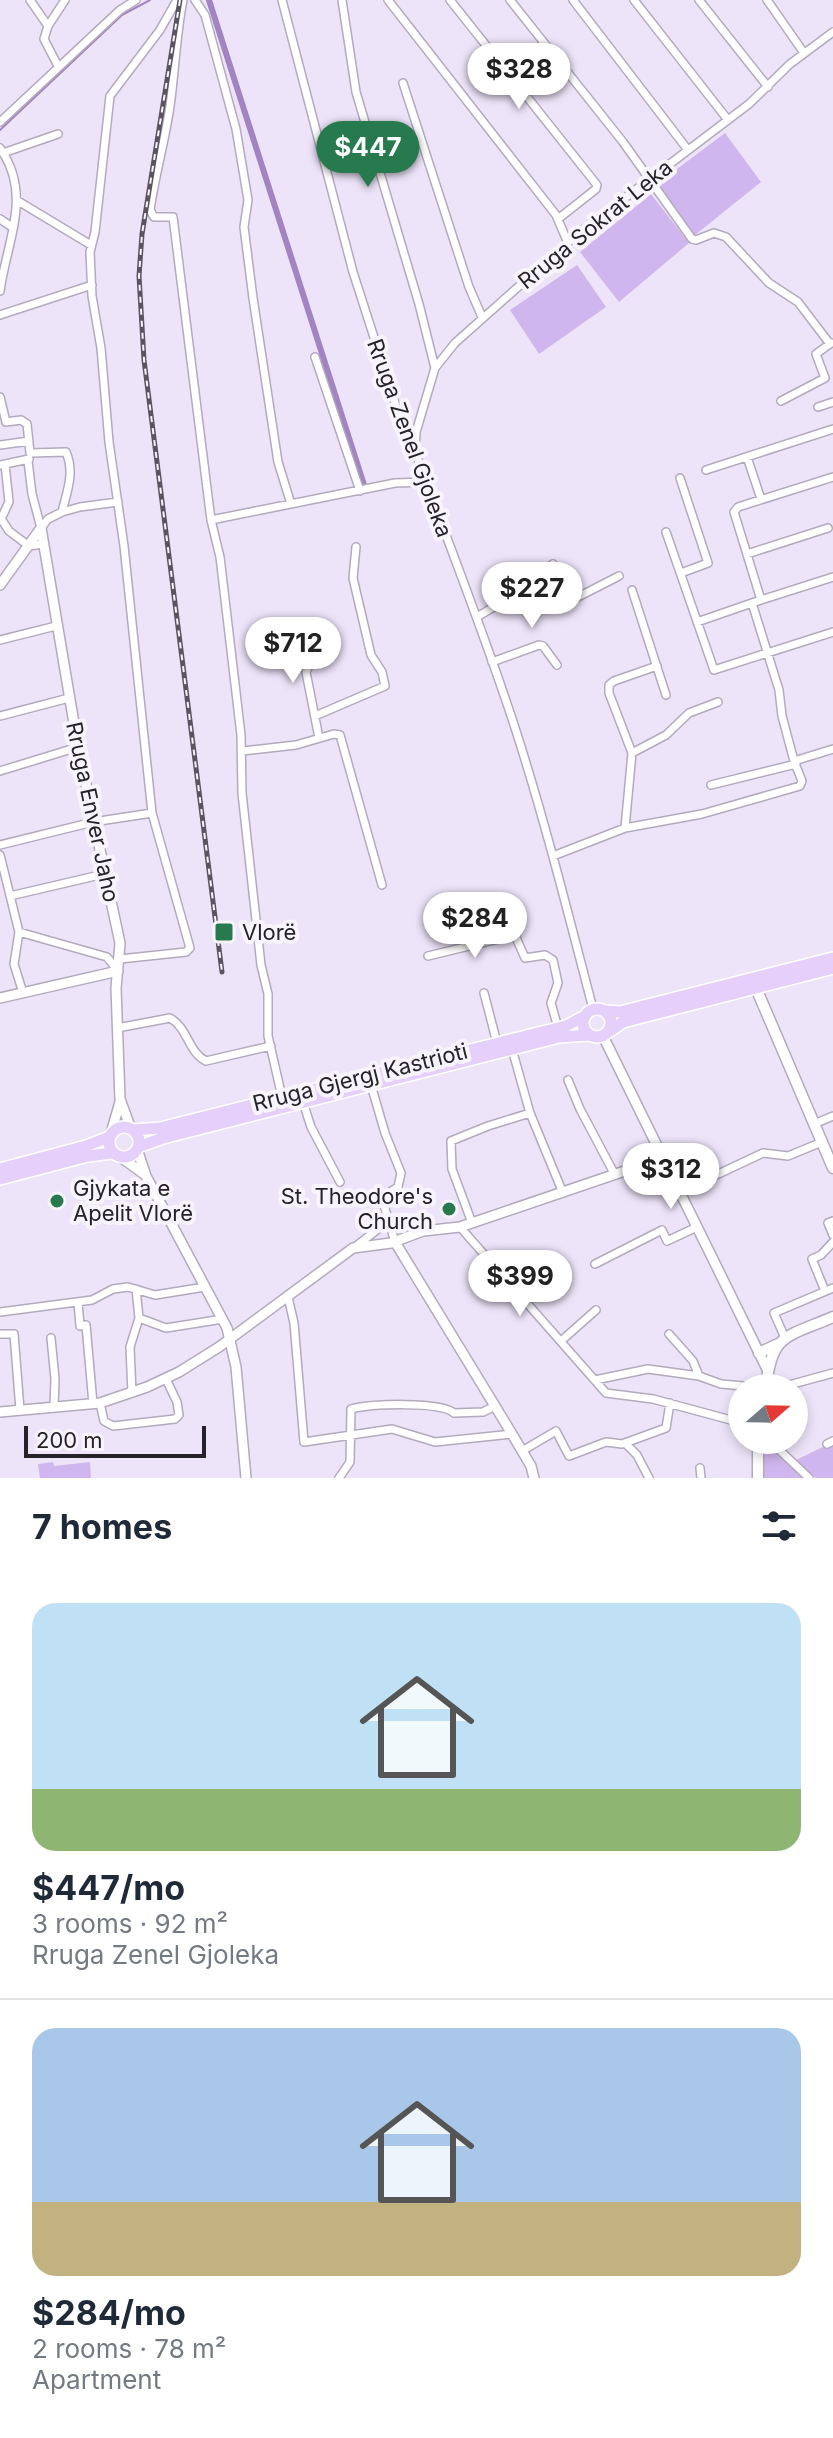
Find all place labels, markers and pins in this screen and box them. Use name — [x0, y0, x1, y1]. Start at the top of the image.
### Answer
pin: $328 — [472, 43, 566, 111]
pin: $447 — [321, 121, 415, 189]
pin: $227 — [485, 562, 579, 630]
pin: $712 — [246, 617, 340, 685]
pin: $284 — [428, 892, 522, 960]
place label: Vlorë — [242, 919, 296, 945]
marker: Vlorë — [213, 921, 235, 943]
pin: $312 — [624, 1143, 718, 1211]
place label: Gjykata e Apelit Vlorë — [73, 1175, 193, 1226]
place label: St. Theodore's Church — [281, 1183, 433, 1234]
marker: Gjykata e Apelit Vlorë — [48, 1192, 66, 1210]
marker: St. Theodore's Church — [440, 1200, 458, 1218]
pin: $399 — [473, 1250, 567, 1318]

